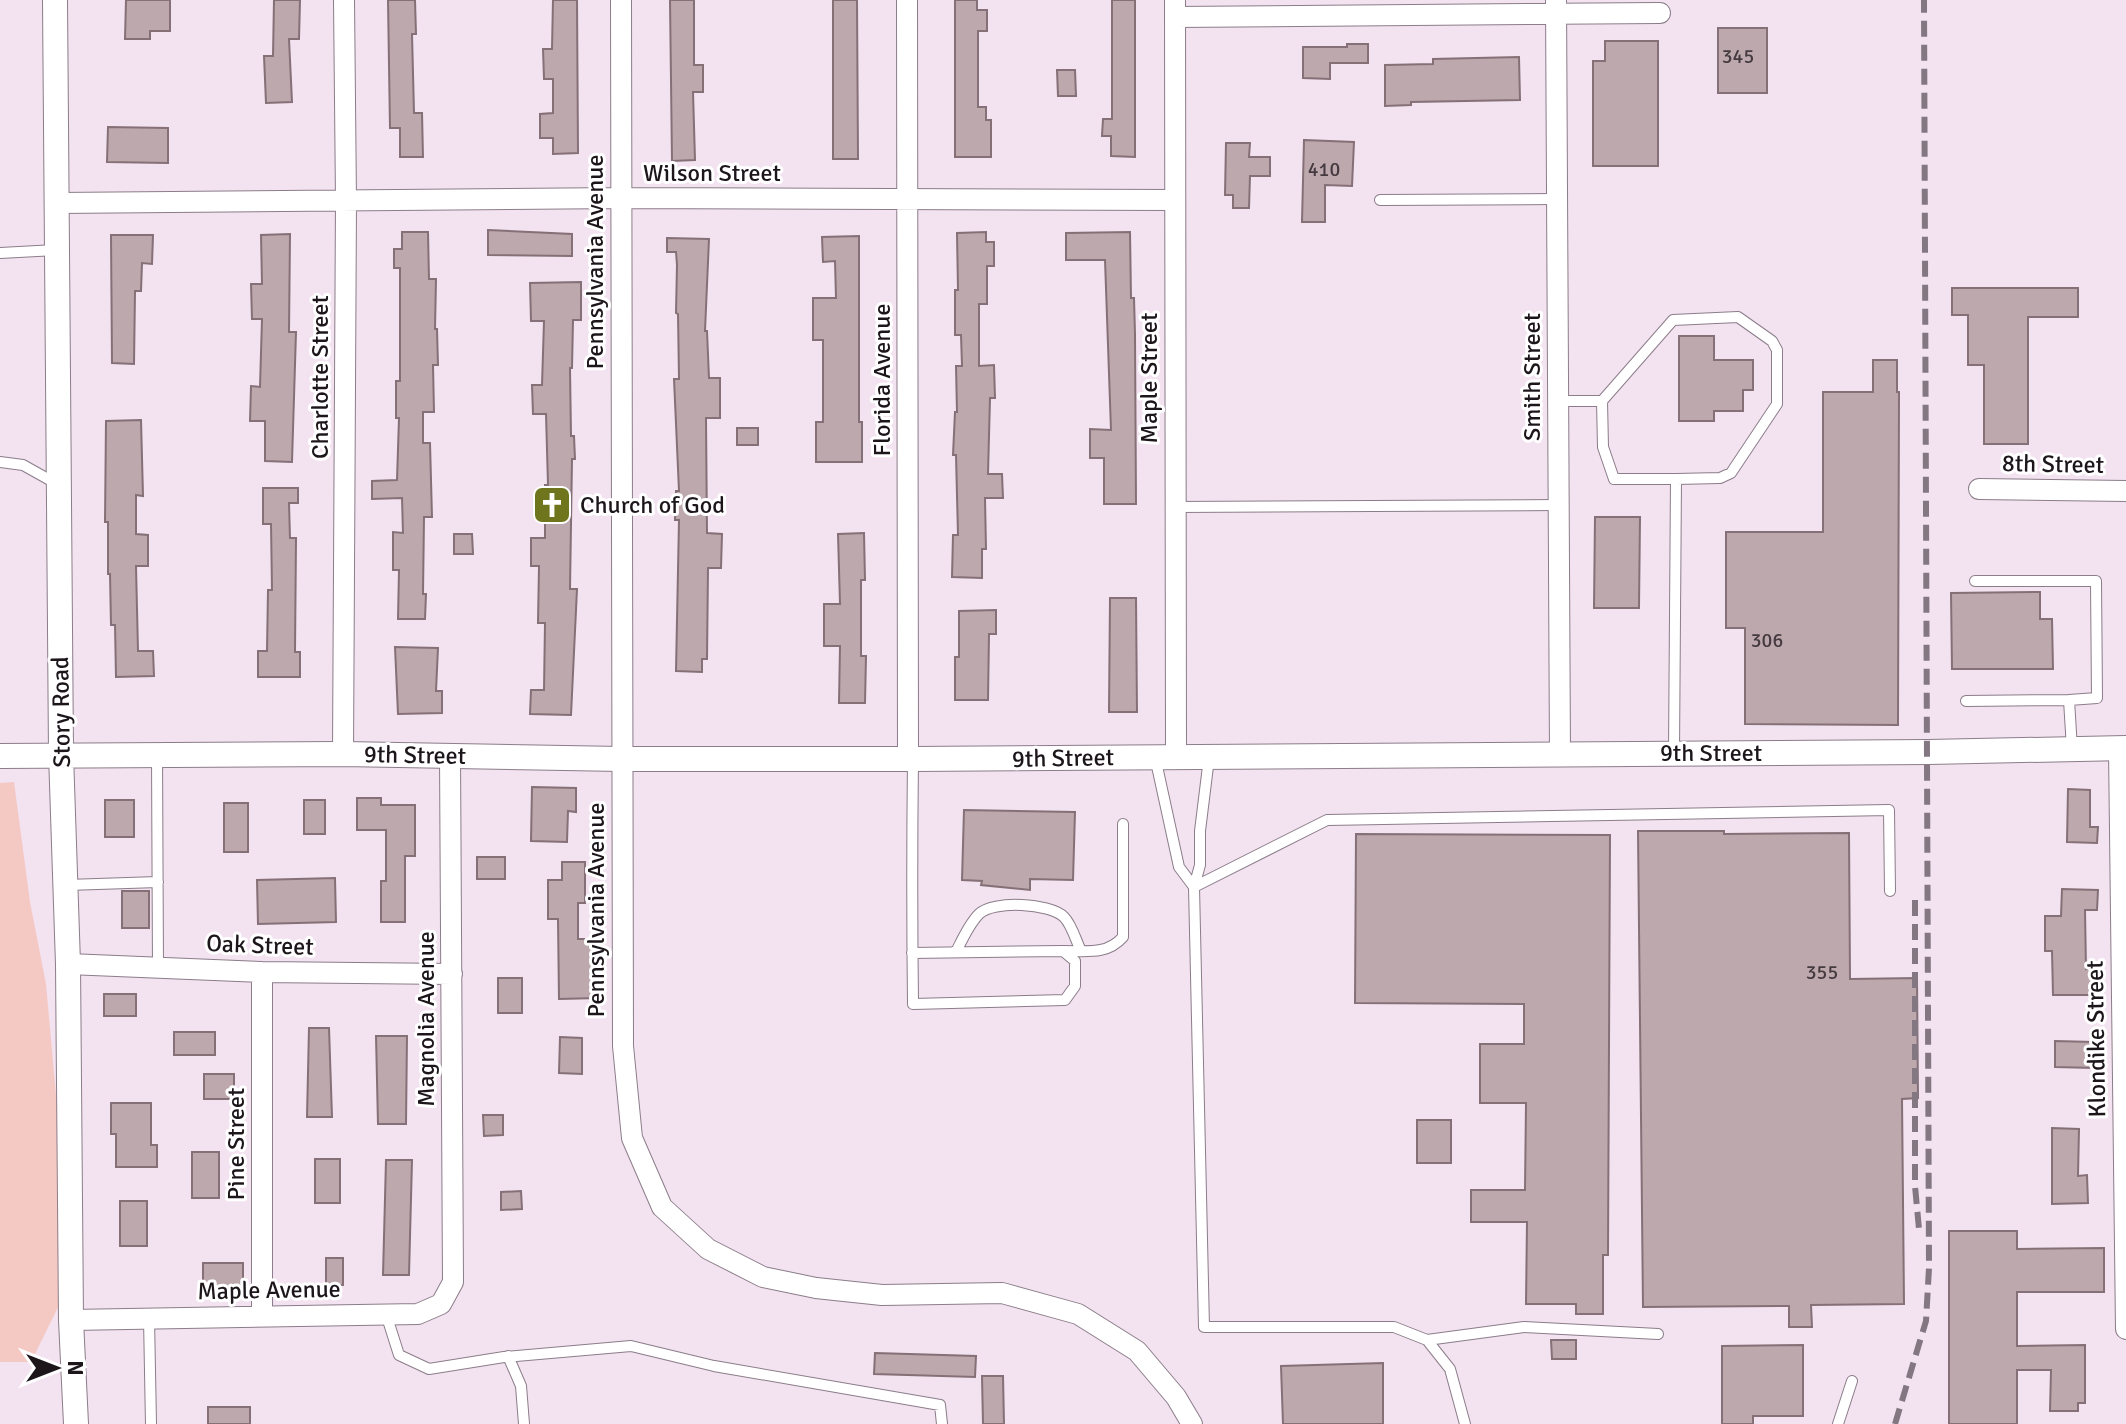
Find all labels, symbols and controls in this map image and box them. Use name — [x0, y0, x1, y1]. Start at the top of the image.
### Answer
house number: 345 — [1722, 44, 1754, 69]
street label: Pennsylvania Avenue — [580, 155, 610, 369]
house number: 410 — [1308, 157, 1340, 182]
street label: Wilson Street — [643, 158, 781, 188]
street label: Charlotte Street — [305, 295, 335, 459]
street label: Florida Avenue — [867, 304, 897, 456]
street label: Maple Street — [1134, 313, 1164, 443]
street label: Smith Street — [1517, 313, 1547, 441]
street label: 8th Street — [2002, 448, 2104, 480]
church icon: Church of God — [531, 484, 573, 526]
place label: Church of God — [580, 490, 725, 520]
house number: 306 — [1751, 628, 1783, 653]
street label: Story Road — [45, 656, 77, 768]
street label: 9th Street — [1660, 738, 1762, 768]
street label: 9th Street — [364, 739, 466, 771]
street label: 9th Street — [1012, 742, 1114, 774]
street label: Pennsylvania Avenue — [581, 803, 611, 1017]
street label: Oak Street — [206, 928, 314, 962]
street label: Magnolia Avenue — [411, 931, 441, 1107]
house number: 355 — [1806, 960, 1838, 985]
street label: Klondike Street — [2080, 960, 2112, 1118]
street label: Pine Street — [221, 1087, 251, 1201]
street label: Maple Avenue — [197, 1274, 341, 1306]
north arrow — [16, 1328, 96, 1408]
text: N — [62, 1360, 89, 1376]

